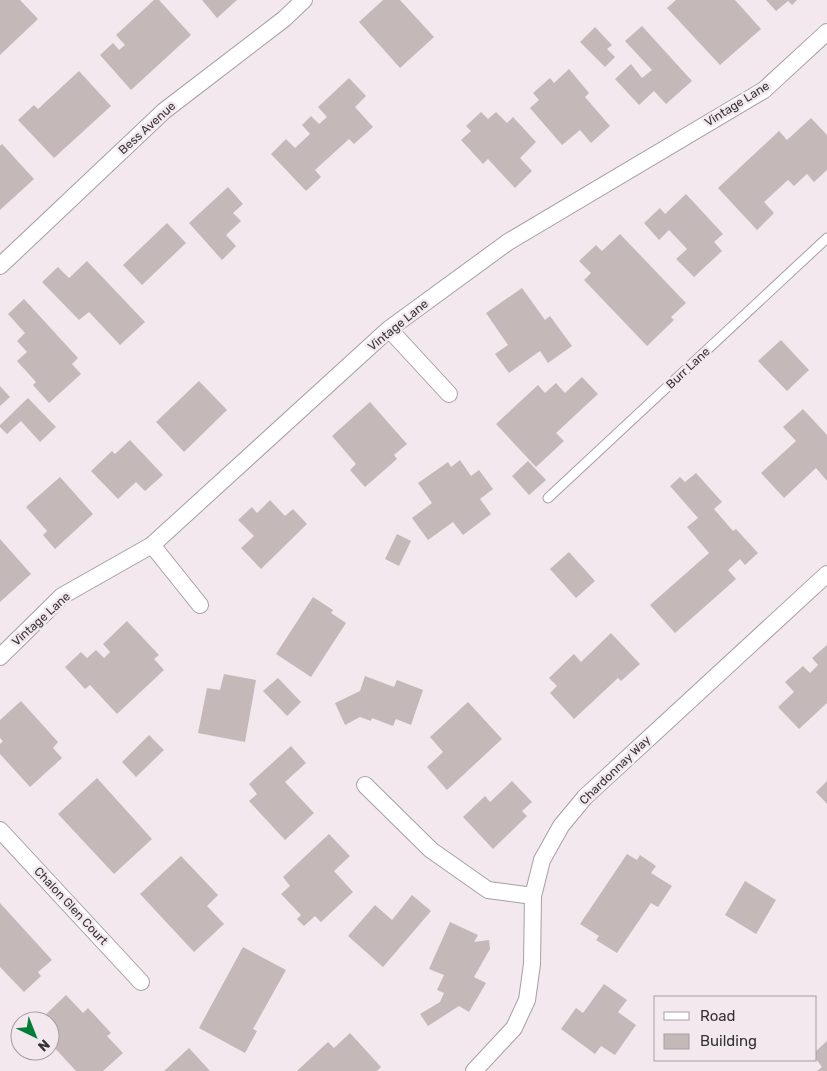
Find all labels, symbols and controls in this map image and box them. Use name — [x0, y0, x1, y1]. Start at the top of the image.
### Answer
street label: Vintage Lane — [702, 78, 772, 129]
street label: Bess Avenue — [116, 99, 179, 157]
street label: Vintage Lane — [365, 296, 431, 354]
street label: Burr Lane — [663, 344, 713, 392]
street label: Vintage Lane — [9, 589, 73, 649]
street label: Chardonnay Way — [577, 732, 654, 807]
street label: Chalon Glen Court — [31, 864, 111, 948]
legend — [654, 996, 817, 1061]
text: Road — [700, 1007, 736, 1025]
north arrow — [10, 1011, 60, 1061]
text: Building — [700, 1032, 757, 1050]
text: N — [34, 1035, 53, 1055]

